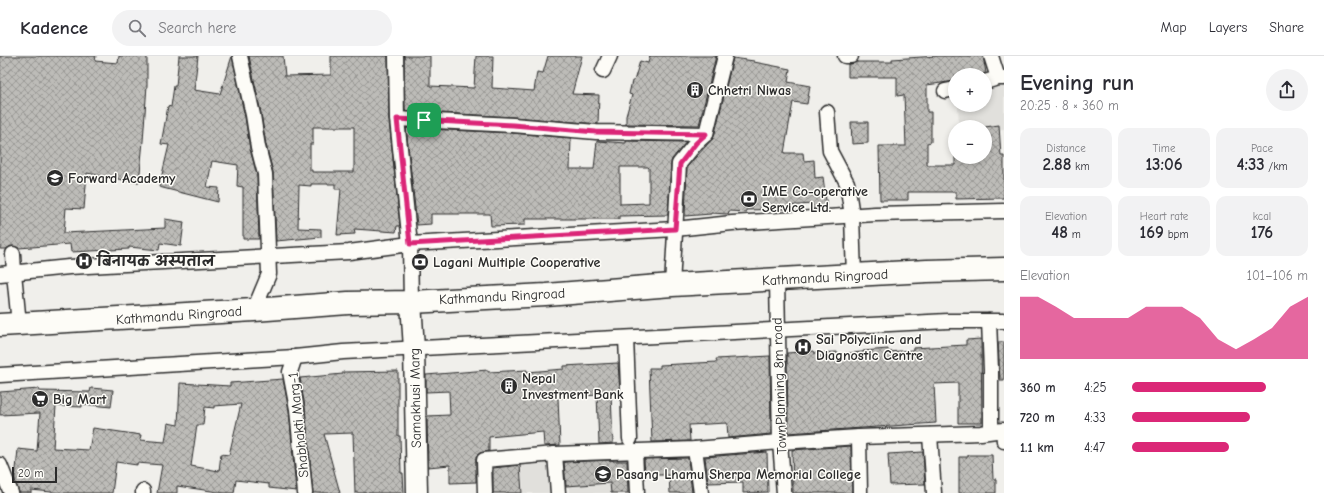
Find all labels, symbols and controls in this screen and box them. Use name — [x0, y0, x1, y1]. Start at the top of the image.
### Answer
search box — [112, 10, 392, 46]
text: Kadence — [20, 17, 88, 39]
icon: search — [126, 17, 148, 39]
text: Search here — [158, 19, 236, 37]
text: Map — [1160, 19, 1187, 36]
text: Layers — [1209, 19, 1247, 36]
text: Share — [1269, 19, 1304, 36]
map controls — [948, 68, 992, 164]
button: + — [948, 68, 992, 112]
button: share — [1266, 69, 1308, 111]
text: Evening run — [1020, 70, 1134, 96]
building icon: Chhetri Niwas — [685, 80, 705, 100]
place label: Chhetri Niwas — [708, 82, 791, 99]
text: 20:25 · 8 × 360 m — [1020, 98, 1119, 113]
pin — [407, 103, 441, 137]
icon: arrive — [413, 109, 435, 131]
button: − — [948, 120, 992, 164]
text: Distance — [1046, 142, 1086, 155]
text: Time — [1153, 142, 1175, 155]
text: Pace — [1251, 142, 1273, 155]
text: 2.88 — [1042, 155, 1071, 174]
text: 13:06 — [1145, 155, 1183, 174]
text: 4:33 — [1236, 155, 1265, 174]
text: km — [1071, 160, 1090, 173]
text: /km — [1265, 160, 1288, 173]
school or university icon: Forward Academy — [45, 168, 65, 188]
place label: Forward Academy — [68, 170, 176, 187]
place label: IME Co-operative Service Ltd. — [762, 183, 868, 216]
bank icon: IME Co-operative Service Ltd. — [739, 189, 759, 209]
text: Elevation — [1045, 210, 1087, 223]
text: Heart rate — [1140, 210, 1188, 223]
text: kcal — [1253, 210, 1271, 223]
text: 48 — [1051, 223, 1068, 242]
text: 169 — [1140, 223, 1164, 242]
text: 176 — [1251, 223, 1273, 242]
text: m — [1068, 228, 1081, 241]
text: bpm — [1164, 228, 1188, 241]
place label: बिनायक अस्पताल — [95, 250, 216, 270]
hospital icon: बिनायक अस्पताल — [74, 251, 94, 271]
bank icon: Lagani Multiple Cooperative — [410, 252, 430, 272]
place label: Lagani Multiple Cooperative — [433, 254, 600, 271]
street label: Kathmandu Ringroad — [761, 266, 889, 289]
text: Elevation — [1020, 268, 1070, 283]
text: 101–106 m — [1247, 268, 1308, 283]
street label: Kathmandu Ringroad — [438, 285, 566, 308]
street label: Kathmandu Ringroad — [115, 303, 243, 328]
street label: TownPlanning 8m road — [769, 317, 790, 455]
place label: Sai Polyclinic and Diagnostic Centre — [816, 331, 923, 364]
hospital icon: Sai Polyclinic and Diagnostic Centre — [793, 337, 813, 357]
street label: Samakhusi Marg — [406, 348, 425, 448]
place label: Nepal Investment Bank — [522, 370, 624, 403]
street label: Shabhakti Marg-1 — [285, 371, 312, 479]
building icon: Nepal Investment Bank — [499, 376, 519, 396]
text: 360 m — [1020, 380, 1056, 395]
text: 4:25 — [1084, 380, 1107, 395]
supermarket icon: Big Mart — [30, 389, 50, 409]
place label: Big Mart — [53, 391, 107, 408]
text: 720 m — [1020, 410, 1055, 425]
text: 4:33 — [1084, 410, 1106, 425]
text: 1.1 km — [1020, 440, 1054, 455]
text: 4:47 — [1084, 440, 1105, 455]
school or university icon: Pasang Lhamu Sherpa Memorial College — [593, 464, 613, 484]
scale bar — [12, 465, 57, 484]
place label: Pasang Lhamu Sherpa Memorial College — [616, 466, 861, 483]
text: 20 m — [18, 467, 43, 480]

